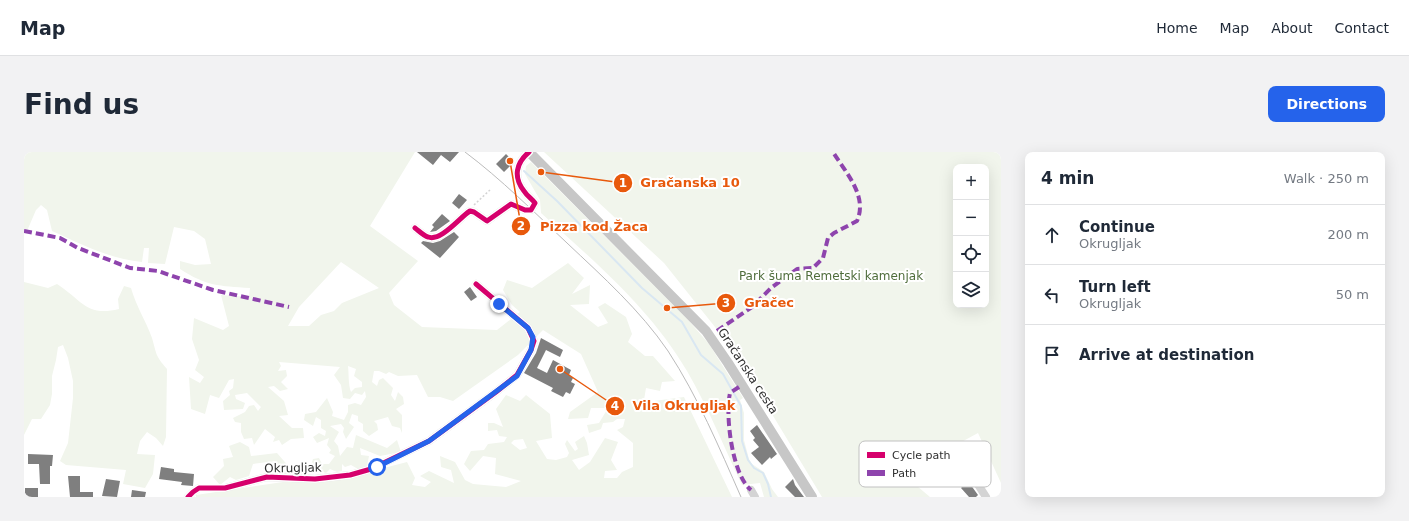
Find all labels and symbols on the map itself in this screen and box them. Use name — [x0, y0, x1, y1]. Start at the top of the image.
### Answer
callout: Gračanska 10 — [613, 170, 748, 195]
text: Gračanska 10 — [640, 175, 740, 190]
text: 1 — [619, 176, 627, 190]
callout: Pizza kod Žaca — [511, 214, 656, 239]
text: 2 — [517, 219, 525, 233]
text: Pizza kod Žaca — [540, 219, 648, 234]
park label: Park šuma Remetski kamenjak — [739, 269, 923, 283]
callout: Gračec — [716, 290, 802, 315]
route end — [490, 295, 508, 313]
text: Gračec — [744, 295, 794, 310]
text: 3 — [722, 296, 730, 310]
street label: Gračanska cesta — [715, 325, 781, 417]
callout: Vila Okrugljak — [605, 393, 744, 418]
text: Vila Okrugljak — [632, 398, 736, 413]
text: 4 — [611, 399, 619, 413]
legend — [859, 441, 991, 487]
text: Cycle path — [892, 449, 951, 462]
route start — [368, 458, 386, 476]
street label: Okrugljak — [264, 460, 322, 476]
text: Path — [892, 467, 916, 480]

